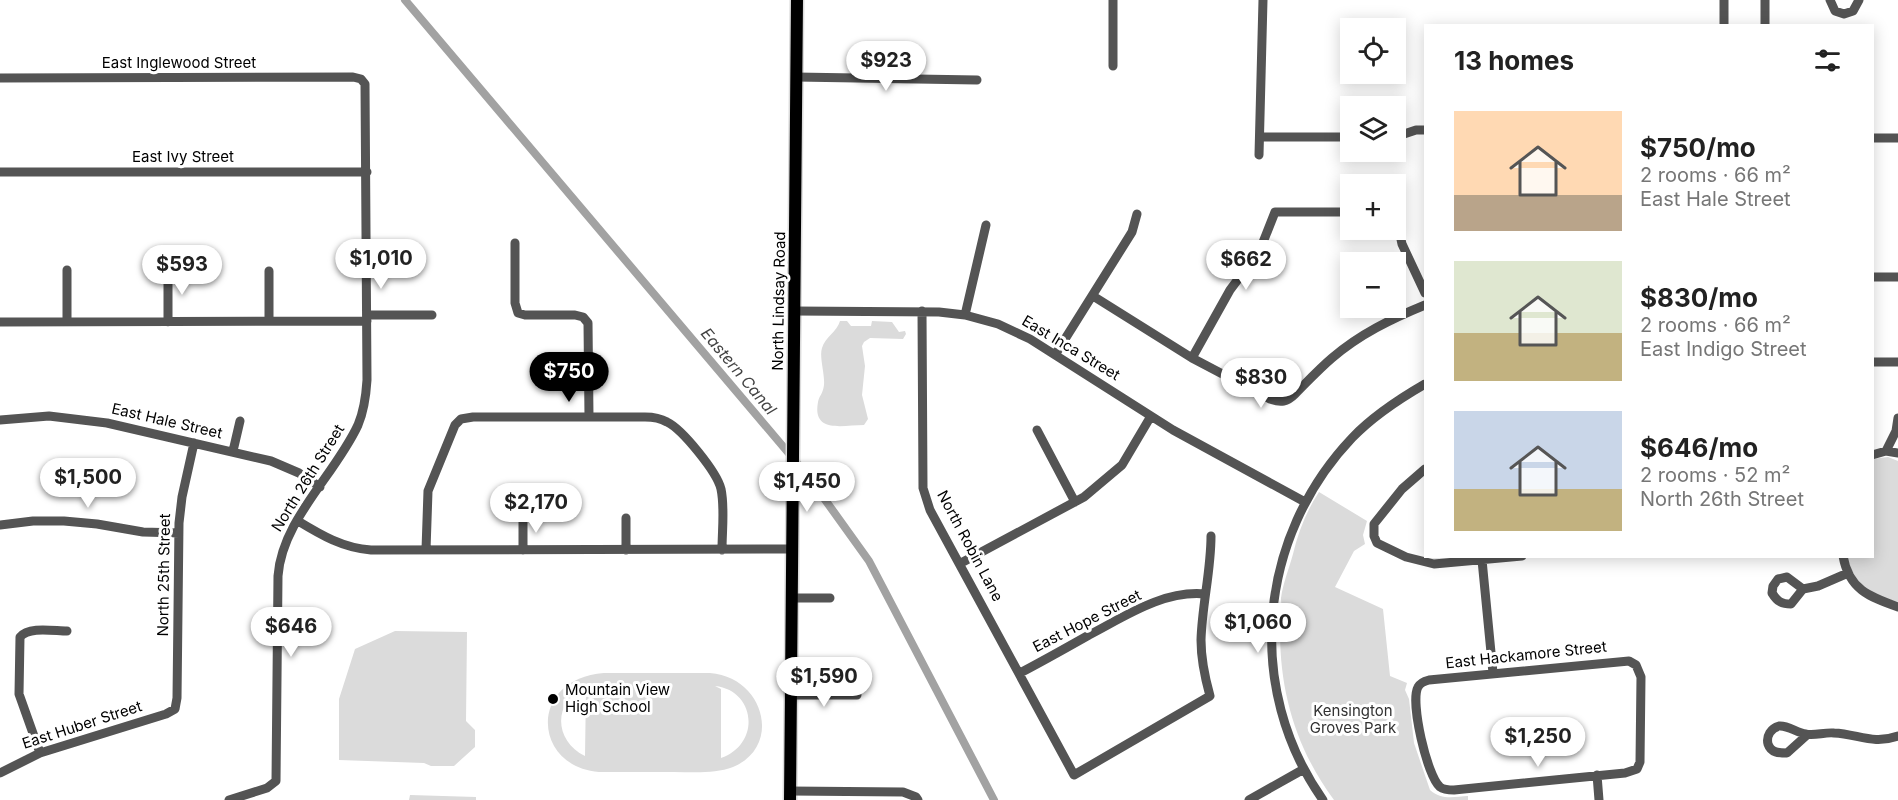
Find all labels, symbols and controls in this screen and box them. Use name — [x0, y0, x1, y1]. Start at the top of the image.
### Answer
map controls — [1340, 18, 1406, 318]
button: locate — [1340, 18, 1406, 84]
pin: $923 — [850, 41, 922, 92]
icon: filters — [1811, 44, 1844, 77]
text: 13 homes — [1454, 45, 1574, 76]
text: $923 — [860, 48, 912, 72]
street label: East Inglewood Street — [102, 53, 256, 72]
button: layers — [1340, 96, 1406, 162]
text: $750/mo — [1640, 132, 1756, 163]
icon: home — [1502, 135, 1574, 207]
street label: East Ivy Street — [132, 147, 234, 166]
text: 2 rooms · 66 m² — [1640, 163, 1791, 187]
button: + — [1340, 174, 1406, 240]
text: East Hale Street — [1640, 187, 1791, 211]
street label: North Lindsay Road — [768, 231, 789, 371]
pin: $1,010 — [332, 239, 430, 290]
pin: $662 — [1210, 240, 1282, 291]
pin: $593 — [146, 245, 218, 296]
text: $1,010 — [349, 246, 413, 270]
text: $662 — [1220, 247, 1272, 271]
text: $593 — [156, 252, 208, 276]
button: − — [1340, 252, 1406, 318]
text: $830/mo — [1640, 282, 1758, 313]
icon: home — [1502, 285, 1574, 357]
street label: East Inca Street — [1019, 311, 1124, 384]
text: 2 rooms · 66 m² — [1640, 313, 1791, 337]
water label: Eastern Canal — [697, 324, 781, 419]
text: East Indigo Street — [1640, 337, 1807, 361]
pin: $750 — [533, 352, 605, 403]
pin: $830 — [1225, 358, 1297, 409]
text: $750 — [544, 359, 594, 383]
text: $830 — [1235, 365, 1287, 389]
street label: East Hale Street — [110, 399, 224, 442]
street label: North 26th Street — [267, 420, 348, 535]
text: $646/mo — [1640, 432, 1758, 463]
icon: home — [1502, 435, 1574, 507]
pin: $1,500 — [39, 458, 137, 509]
pin: $1,450 — [758, 462, 856, 513]
text: 2 rooms · 52 m² — [1640, 463, 1790, 487]
text: $1,500 — [54, 465, 122, 489]
text: $1,450 — [773, 469, 841, 493]
pin: $2,170 — [487, 483, 585, 534]
street label: North Robin Lane — [933, 487, 1008, 605]
text: North 26th Street — [1640, 487, 1804, 511]
text: $2,170 — [504, 490, 568, 514]
street label: North 25th Street — [153, 513, 174, 637]
street label: East Hope Street — [1029, 585, 1144, 656]
pin: $1,060 — [1209, 603, 1307, 654]
pin: $646 — [255, 607, 327, 658]
text: $1,060 — [1224, 610, 1292, 634]
text: $646 — [265, 614, 317, 638]
street label: East Hackamore Street — [1444, 637, 1608, 672]
pin: $1,590 — [775, 657, 873, 708]
text: $1,590 — [790, 664, 858, 688]
place label: Mountain View High School — [565, 680, 670, 716]
marker: Mountain View High School — [546, 692, 560, 706]
street label: East Huber Street — [20, 696, 144, 753]
park label: Kensington Groves Park — [1310, 701, 1397, 737]
pin: $1,250 — [1489, 717, 1587, 768]
text: $1,250 — [1504, 724, 1572, 748]

